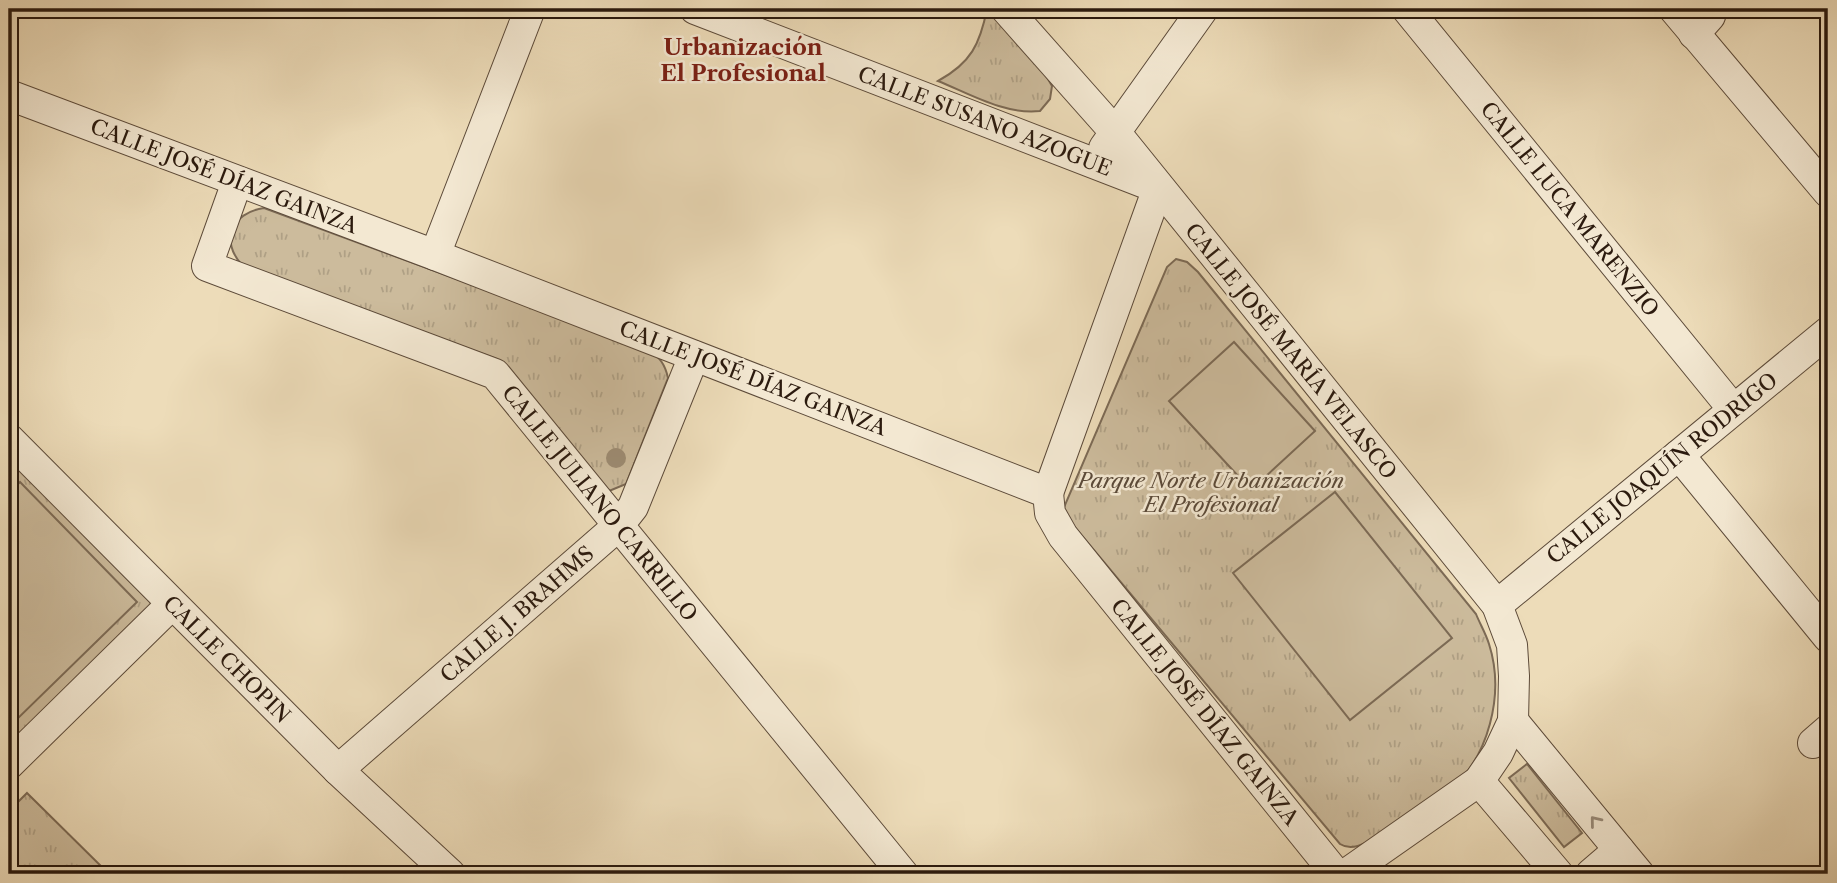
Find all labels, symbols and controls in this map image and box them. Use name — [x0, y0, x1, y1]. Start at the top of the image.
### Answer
district label: Urbanización El Profesional — [660, 33, 826, 87]
street label: CALLE SUSANO AZOGUE — [854, 61, 1116, 181]
street label: CALLE LUCA MARENZIO — [1476, 97, 1664, 321]
street label: CALLE JOSÉ DÍAZ GAINZA — [87, 113, 362, 239]
street label: CALLE JOSÉ MARÍA VELASCO — [1180, 218, 1402, 484]
street label: CALLE JOSÉ DÍAZ GAINZA — [616, 315, 891, 441]
street label: CALLE JOAQUÍN RODRIGO — [1542, 367, 1782, 569]
street label: CALLE JULIANO CARRILLO — [497, 380, 703, 626]
park label: Parque Norte Urbanización El Profesional — [1076, 468, 1344, 517]
street label: CALLE J. BRAHMS — [435, 541, 599, 687]
street label: CALLE CHOPIN — [158, 590, 296, 728]
street label: CALLE JOSÉ DÍAZ GAINZA — [1106, 594, 1304, 831]
one-way arrow — [1591, 817, 1604, 829]

